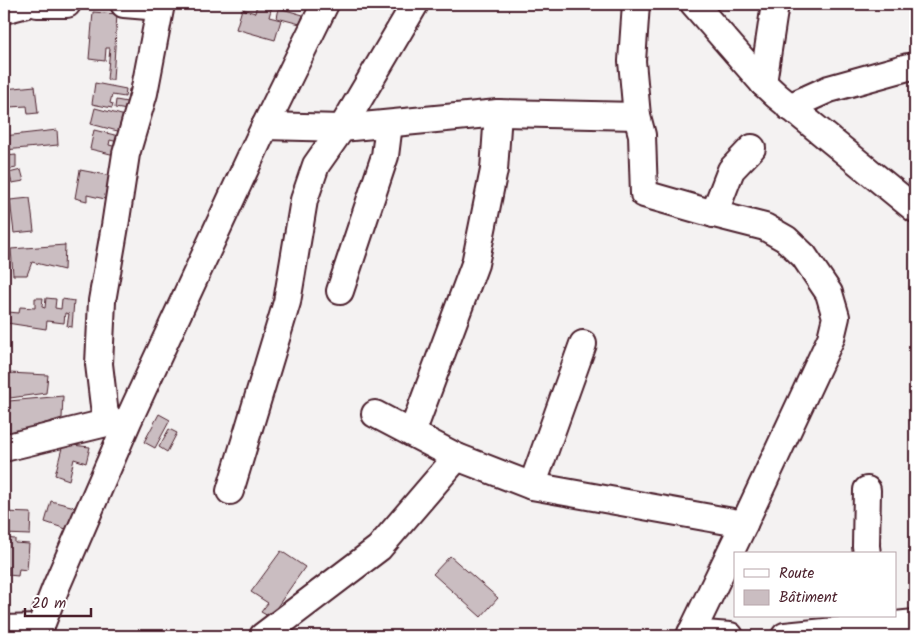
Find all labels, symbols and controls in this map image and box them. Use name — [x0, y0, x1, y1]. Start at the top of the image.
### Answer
legend — [734, 552, 896, 618]
text: Route — [779, 562, 815, 586]
scale bar — [25, 585, 91, 617]
text: Bâtiment — [779, 586, 838, 610]
text: 20 m — [32, 592, 66, 616]

